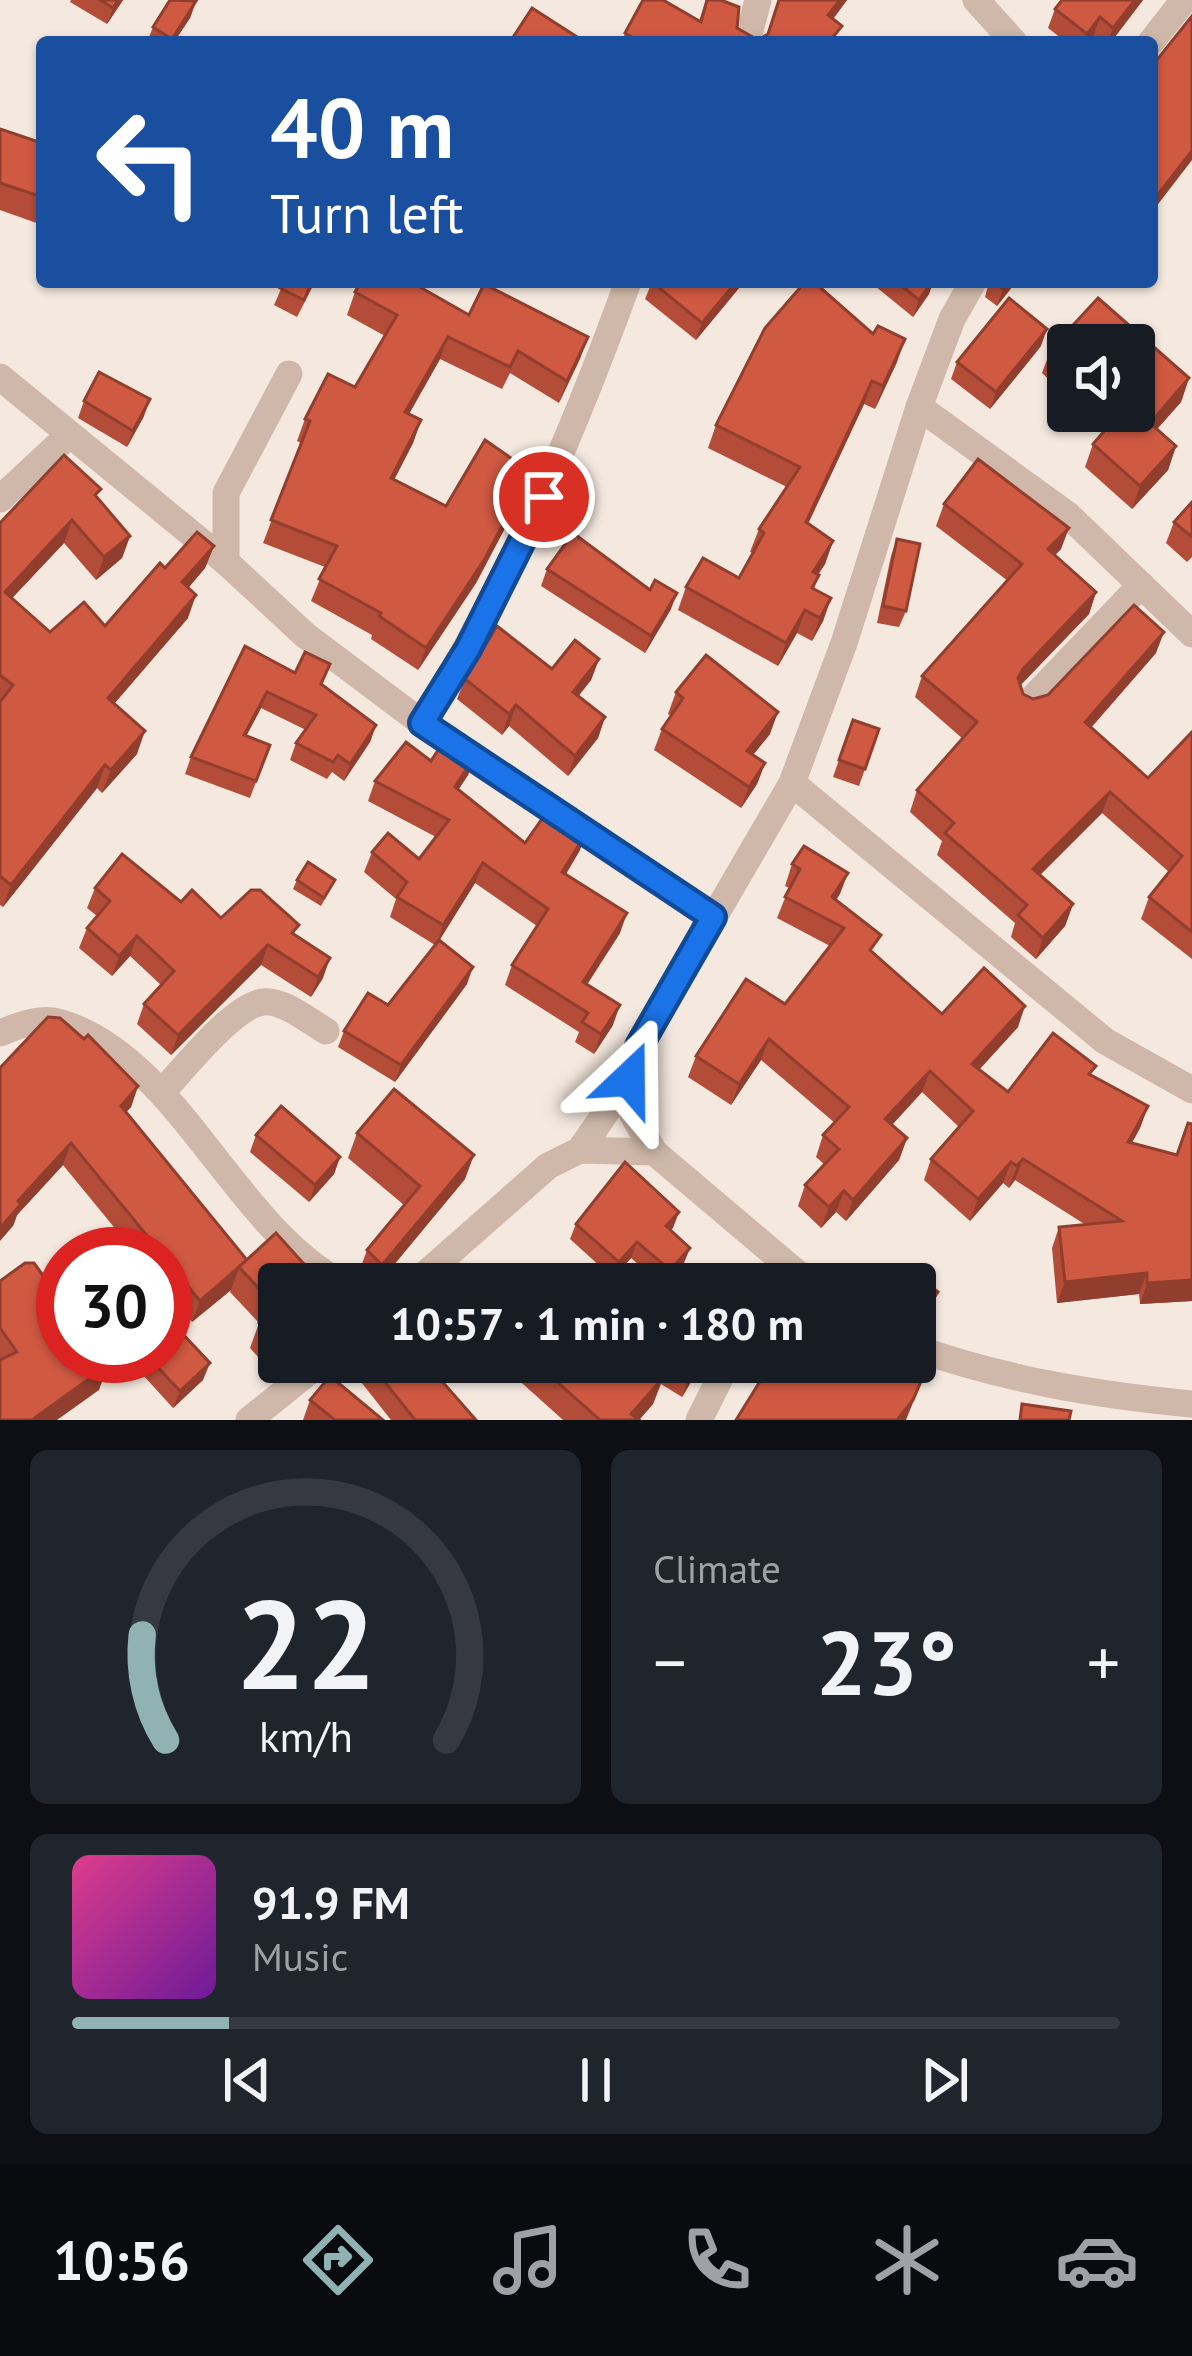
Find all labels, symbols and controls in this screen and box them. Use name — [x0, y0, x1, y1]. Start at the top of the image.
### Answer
text: 40 m — [270, 72, 454, 181]
icon: left — [72, 84, 228, 240]
text: Turn left — [270, 178, 464, 248]
map controls — [1047, 324, 1155, 432]
button: sound — [1047, 324, 1155, 432]
pin — [493, 446, 595, 548]
icon: arrive — [511, 464, 577, 530]
position arrow — [566, 1016, 692, 1142]
speed limit sign: 30 — [36, 1227, 192, 1383]
text: 10:57 · 1 min · 180 m — [390, 1294, 804, 1352]
text: Climate — [653, 1543, 781, 1594]
text: 22 — [235, 1562, 376, 1723]
text: 23° — [816, 1603, 957, 1720]
text: − — [653, 1619, 686, 1704]
text: + — [1087, 1619, 1120, 1704]
text: km/h — [258, 1708, 353, 1764]
text: 91.9 FM — [252, 1873, 410, 1931]
text: Music — [252, 1931, 348, 1982]
icon: previous — [214, 2047, 280, 2113]
icon: pause — [563, 2047, 629, 2113]
icon: next — [912, 2047, 978, 2113]
icon: directions — [296, 2218, 380, 2302]
icon: music — [486, 2218, 570, 2302]
icon: phone — [675, 2218, 759, 2302]
icon: climate — [865, 2218, 949, 2302]
icon: car — [1055, 2218, 1139, 2302]
text: 10:56 — [53, 2225, 190, 2295]

